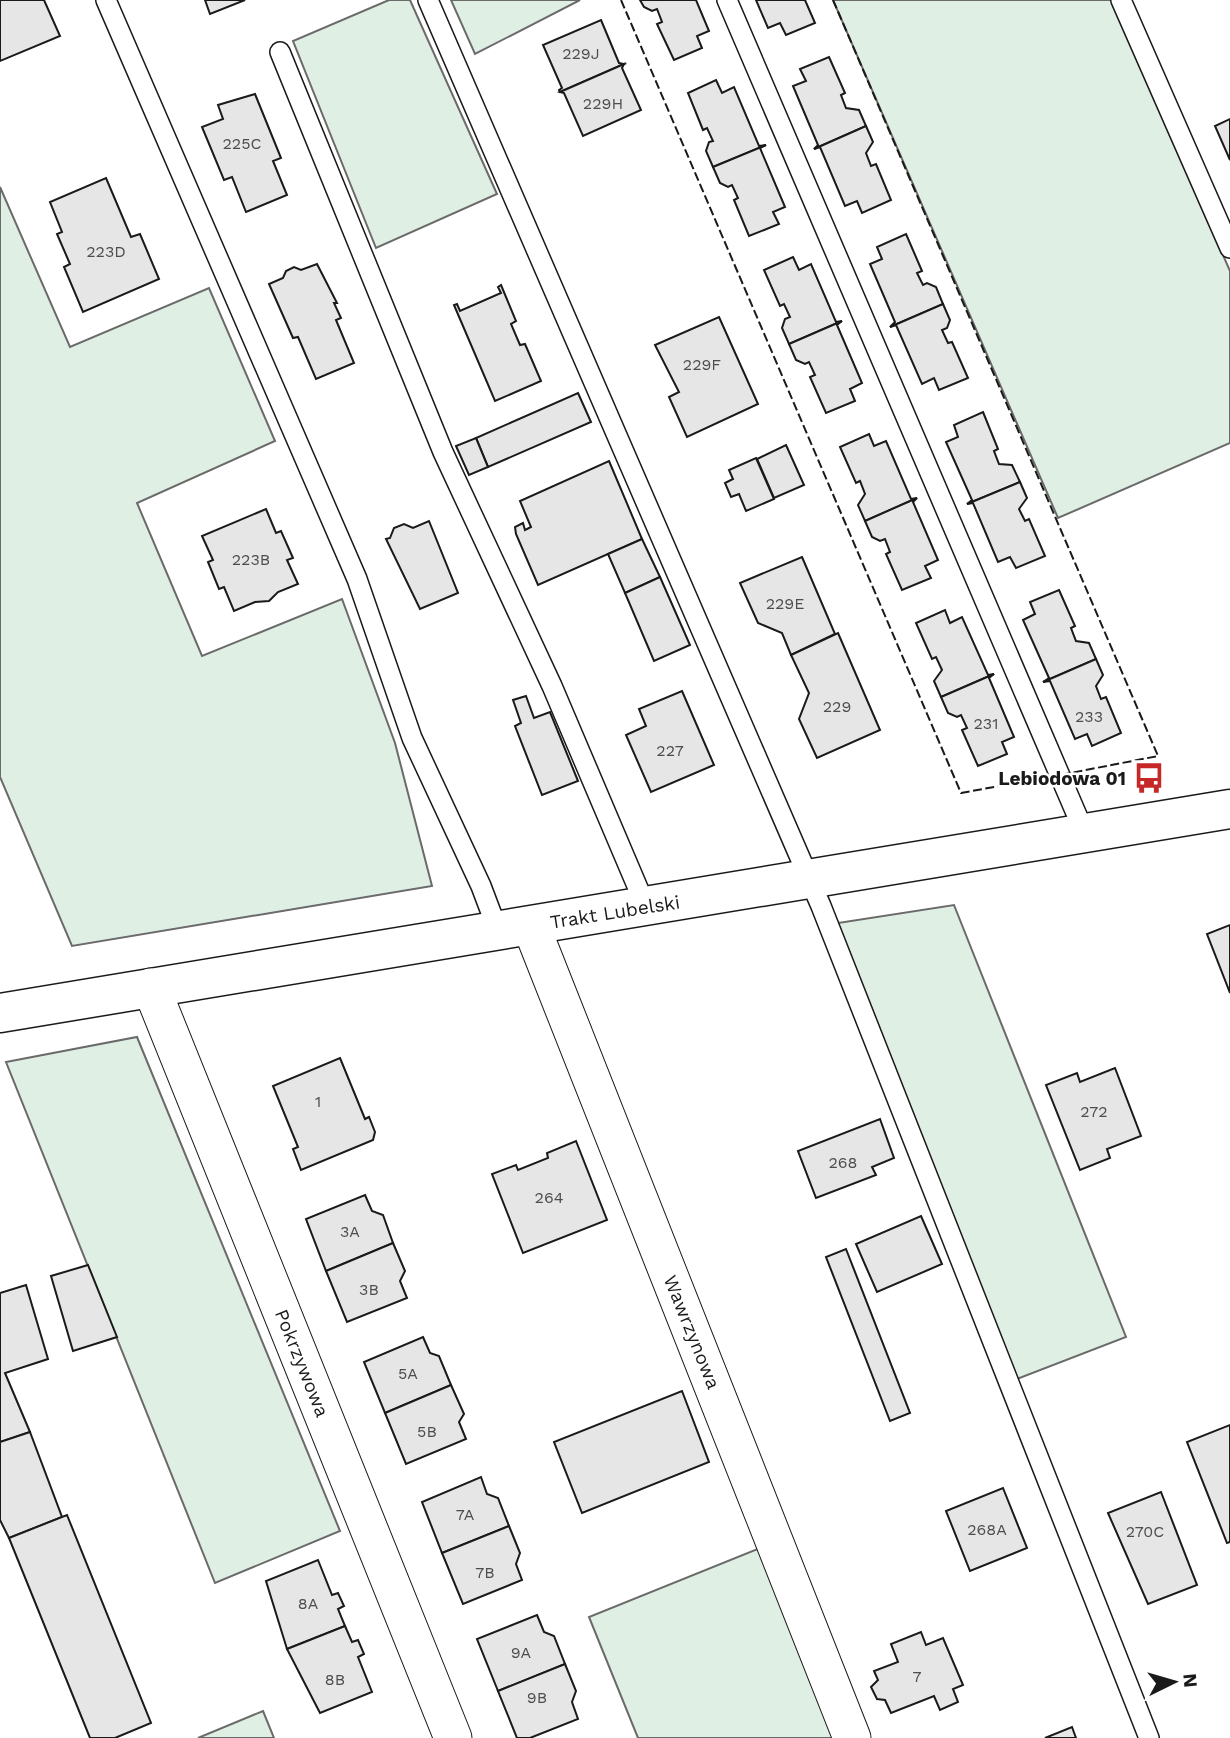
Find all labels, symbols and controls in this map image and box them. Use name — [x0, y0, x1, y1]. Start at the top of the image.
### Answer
house number: 229J — [562, 44, 600, 63]
house number: 229H — [583, 94, 623, 113]
house number: 225C — [223, 134, 261, 153]
house number: 223D — [86, 242, 126, 261]
house number: 229F — [683, 355, 721, 374]
house number: 223B — [232, 550, 270, 569]
house number: 229E — [766, 594, 804, 613]
house number: 229 — [823, 697, 851, 716]
house number: 233 — [1075, 707, 1103, 726]
house number: 231 — [974, 714, 998, 733]
house number: 227 — [656, 741, 684, 760]
bus stop icon: Lebiodowa 01 — [1132, 761, 1166, 795]
place label: Lebiodowa 01 — [998, 767, 1126, 790]
street label: Trakt Lubelski — [548, 890, 682, 934]
house number: 1 — [315, 1092, 321, 1111]
house number: 272 — [1080, 1102, 1108, 1121]
house number: 268 — [829, 1153, 857, 1172]
house number: 264 — [535, 1188, 564, 1207]
house number: 3A — [340, 1222, 360, 1241]
street label: Wawrzynowa — [659, 1272, 725, 1393]
house number: 3B — [359, 1280, 379, 1299]
street label: Pokrzywowa — [270, 1306, 334, 1421]
house number: 5A — [398, 1364, 418, 1383]
house number: 5B — [417, 1422, 437, 1441]
house number: 7A — [456, 1505, 475, 1524]
house number: 268A — [967, 1520, 1007, 1539]
house number: 270C — [1126, 1522, 1164, 1541]
house number: 7B — [475, 1563, 495, 1582]
house number: 8A — [298, 1594, 319, 1613]
house number: 9A — [511, 1643, 532, 1662]
north arrow — [1139, 1647, 1209, 1717]
house number: 7 — [913, 1667, 922, 1686]
house number: 8B — [325, 1670, 345, 1689]
text: N — [1178, 1673, 1203, 1689]
house number: 9B — [527, 1688, 547, 1707]

